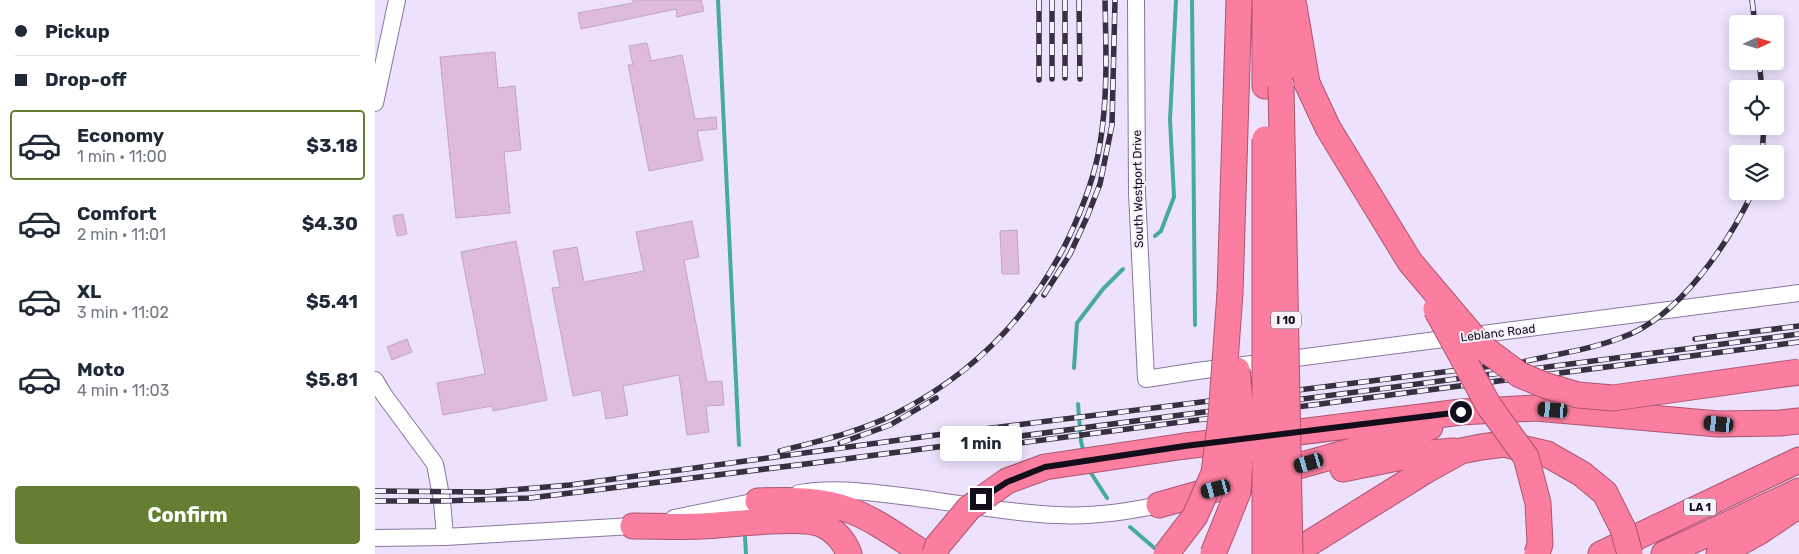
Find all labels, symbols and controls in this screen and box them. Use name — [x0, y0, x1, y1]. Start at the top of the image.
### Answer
north arrow — [1729, 15, 1784, 70]
map controls — [1729, 15, 1784, 200]
text: Pickup — [45, 20, 110, 43]
text: Drop-off — [45, 68, 127, 91]
button: locate — [1729, 80, 1784, 135]
icon: car — [17, 123, 62, 168]
text: Economy — [77, 124, 164, 147]
street label: South Westport Drive — [1130, 129, 1146, 248]
text: $3.18 — [306, 134, 358, 157]
button: layers — [1729, 145, 1784, 200]
text: 1 min · 11:00 — [77, 147, 167, 166]
icon: car — [17, 201, 62, 246]
text: Comfort — [77, 202, 157, 225]
text: $4.30 — [302, 212, 358, 235]
text: 2 min · 11:01 — [77, 225, 166, 244]
icon: car — [17, 279, 62, 324]
text: XL — [77, 280, 101, 303]
text: $5.41 — [306, 290, 358, 313]
text: 3 min · 11:02 — [77, 303, 169, 322]
road number: I 10 — [1271, 312, 1301, 328]
street label: Leblanc Road — [1460, 321, 1536, 345]
icon: car — [17, 357, 62, 402]
text: Moto — [77, 358, 125, 381]
text: $5.81 — [305, 368, 358, 391]
text: 4 min · 11:03 — [77, 381, 169, 400]
route start — [1450, 401, 1472, 423]
car — [1537, 401, 1568, 419]
car — [1703, 415, 1734, 433]
callout: 1 min — [940, 426, 1022, 462]
text: 1 min — [961, 434, 1001, 453]
car — [1292, 452, 1325, 474]
car — [1199, 478, 1232, 500]
button: Confirm — [15, 486, 360, 544]
route end — [970, 488, 992, 510]
road number: LA 1 — [1684, 498, 1716, 516]

